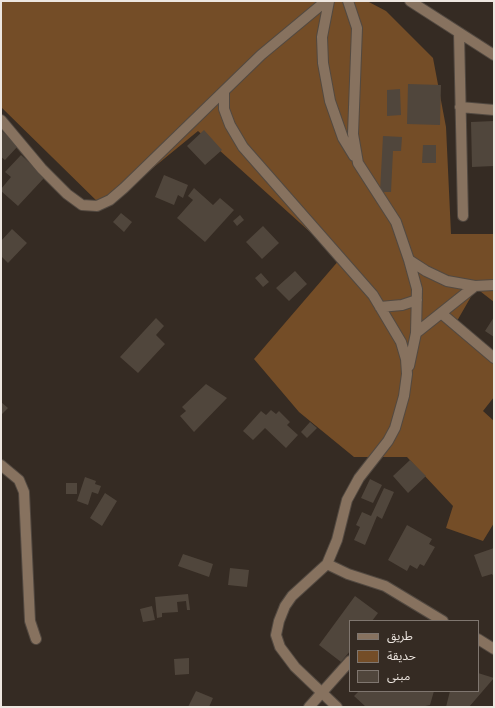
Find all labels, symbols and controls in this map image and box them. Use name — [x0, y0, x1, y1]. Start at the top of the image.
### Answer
legend — [349, 620, 479, 692]
text: طريق — [387, 629, 413, 643]
text: حديقة — [387, 649, 416, 663]
text: مبنى — [387, 669, 410, 683]

